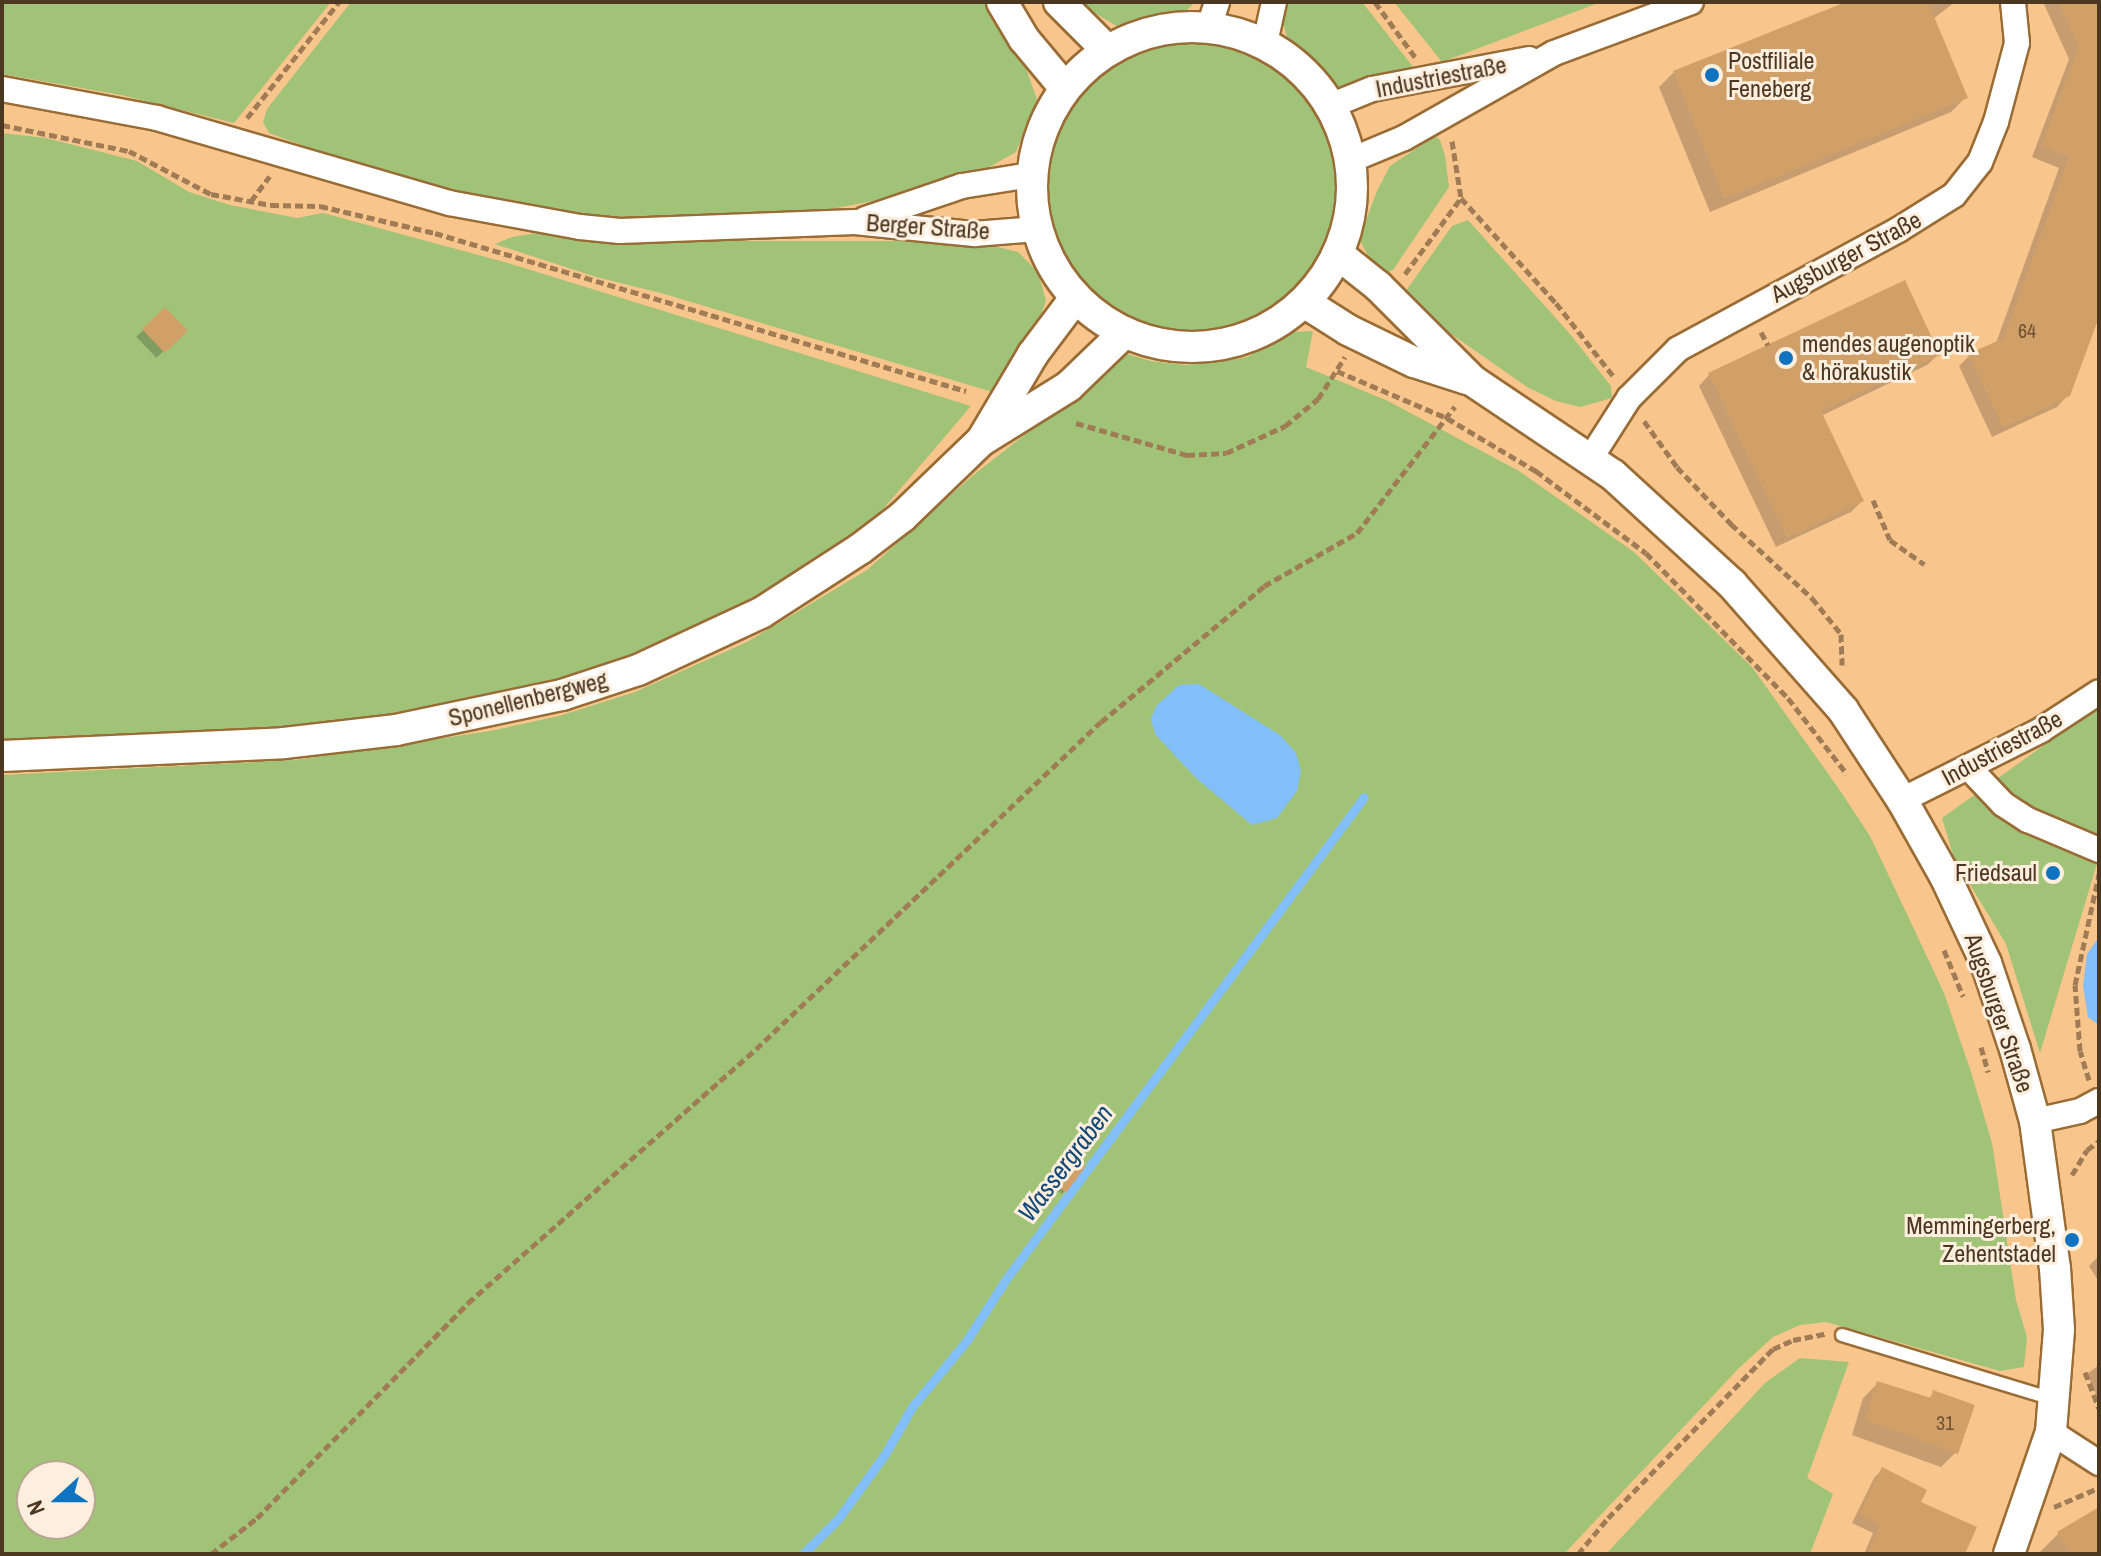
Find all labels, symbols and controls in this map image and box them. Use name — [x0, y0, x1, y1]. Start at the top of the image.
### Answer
place label: Postfiliale Feneberg — [1728, 47, 1814, 103]
street label: Industriestraße — [1373, 50, 1509, 104]
marker: Postfiliale Feneberg — [1703, 66, 1721, 84]
street label: Augsburger Straße — [1766, 205, 1926, 309]
street label: Berger Straße — [865, 208, 991, 246]
house number: 64 — [2018, 318, 2036, 342]
place label: mendes augenoptik & hörakustik — [1802, 330, 1975, 386]
marker: mendes augenoptik & hörakustik — [1777, 349, 1795, 367]
street label: Sponellenbergweg — [445, 665, 611, 733]
street label: Industriestraße — [1937, 704, 2067, 792]
place label: Friedsaul — [1955, 859, 2037, 887]
marker: Friedsaul — [2044, 864, 2062, 882]
street label: Augsburger Straße — [1958, 930, 2040, 1096]
water label: Wassergraben — [1011, 1098, 1119, 1228]
place label: Memmingerberg, Zehentstadel — [1906, 1212, 2056, 1268]
marker: Memmingerberg, Zehentstadel — [2063, 1231, 2081, 1249]
house number: 31 — [1936, 1410, 1954, 1434]
north arrow — [16, 1460, 96, 1540]
text: N — [19, 1496, 52, 1519]

